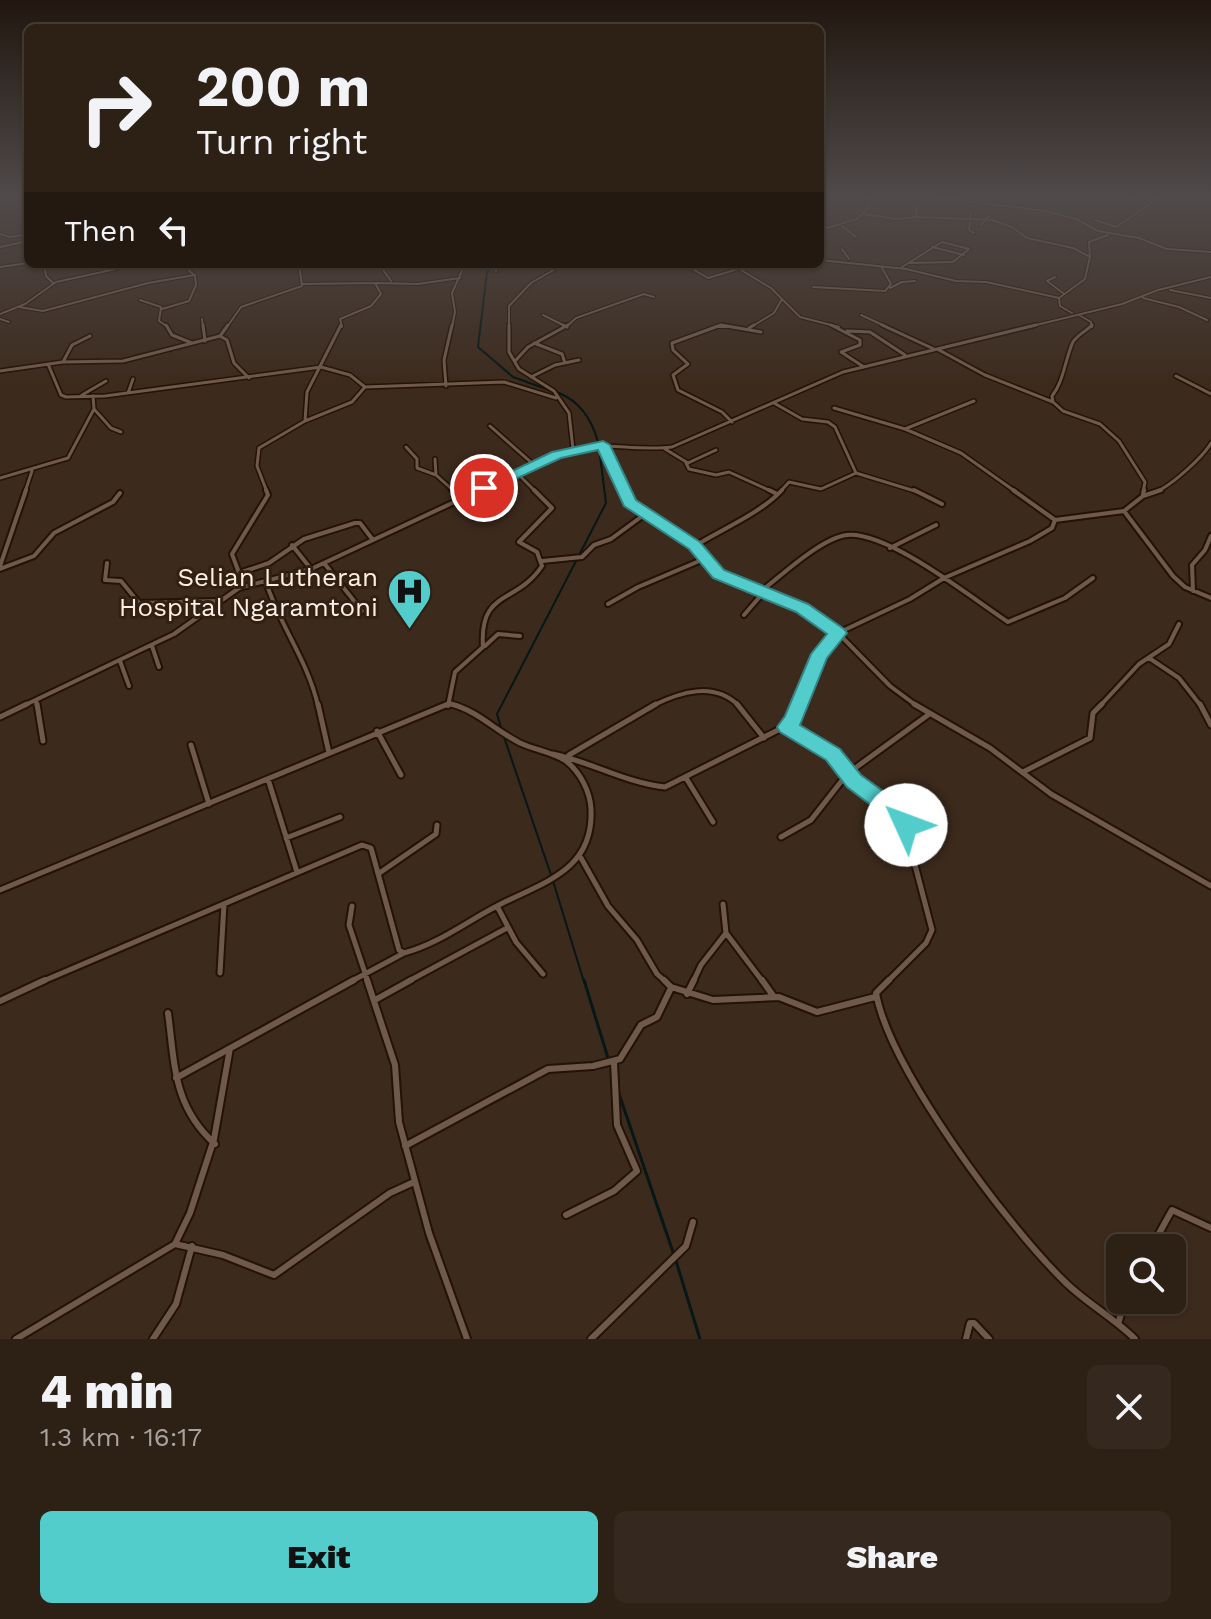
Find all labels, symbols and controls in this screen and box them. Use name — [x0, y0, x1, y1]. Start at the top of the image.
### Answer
text: 200 m — [196, 54, 370, 120]
icon: right — [64, 56, 168, 160]
text: Turn right — [196, 121, 367, 163]
icon: left — [152, 208, 196, 252]
text: Then — [64, 213, 136, 248]
pin — [450, 454, 518, 522]
icon: arrive — [462, 466, 506, 510]
place label: Selian Lutheran Hospital Ngaramtoni — [119, 562, 378, 622]
hospital icon: Selian Lutheran Hospital Ngaramtoni — [385, 568, 433, 631]
position arrow — [864, 783, 948, 867]
map controls — [1106, 1234, 1186, 1314]
button: search — [1106, 1234, 1186, 1314]
text: 4 min — [40, 1363, 174, 1420]
button: close — [1087, 1365, 1171, 1449]
text: 1.3 km · 16:17 — [40, 1422, 202, 1452]
button: Exit — [40, 1511, 598, 1603]
button: Share — [614, 1511, 1171, 1603]

